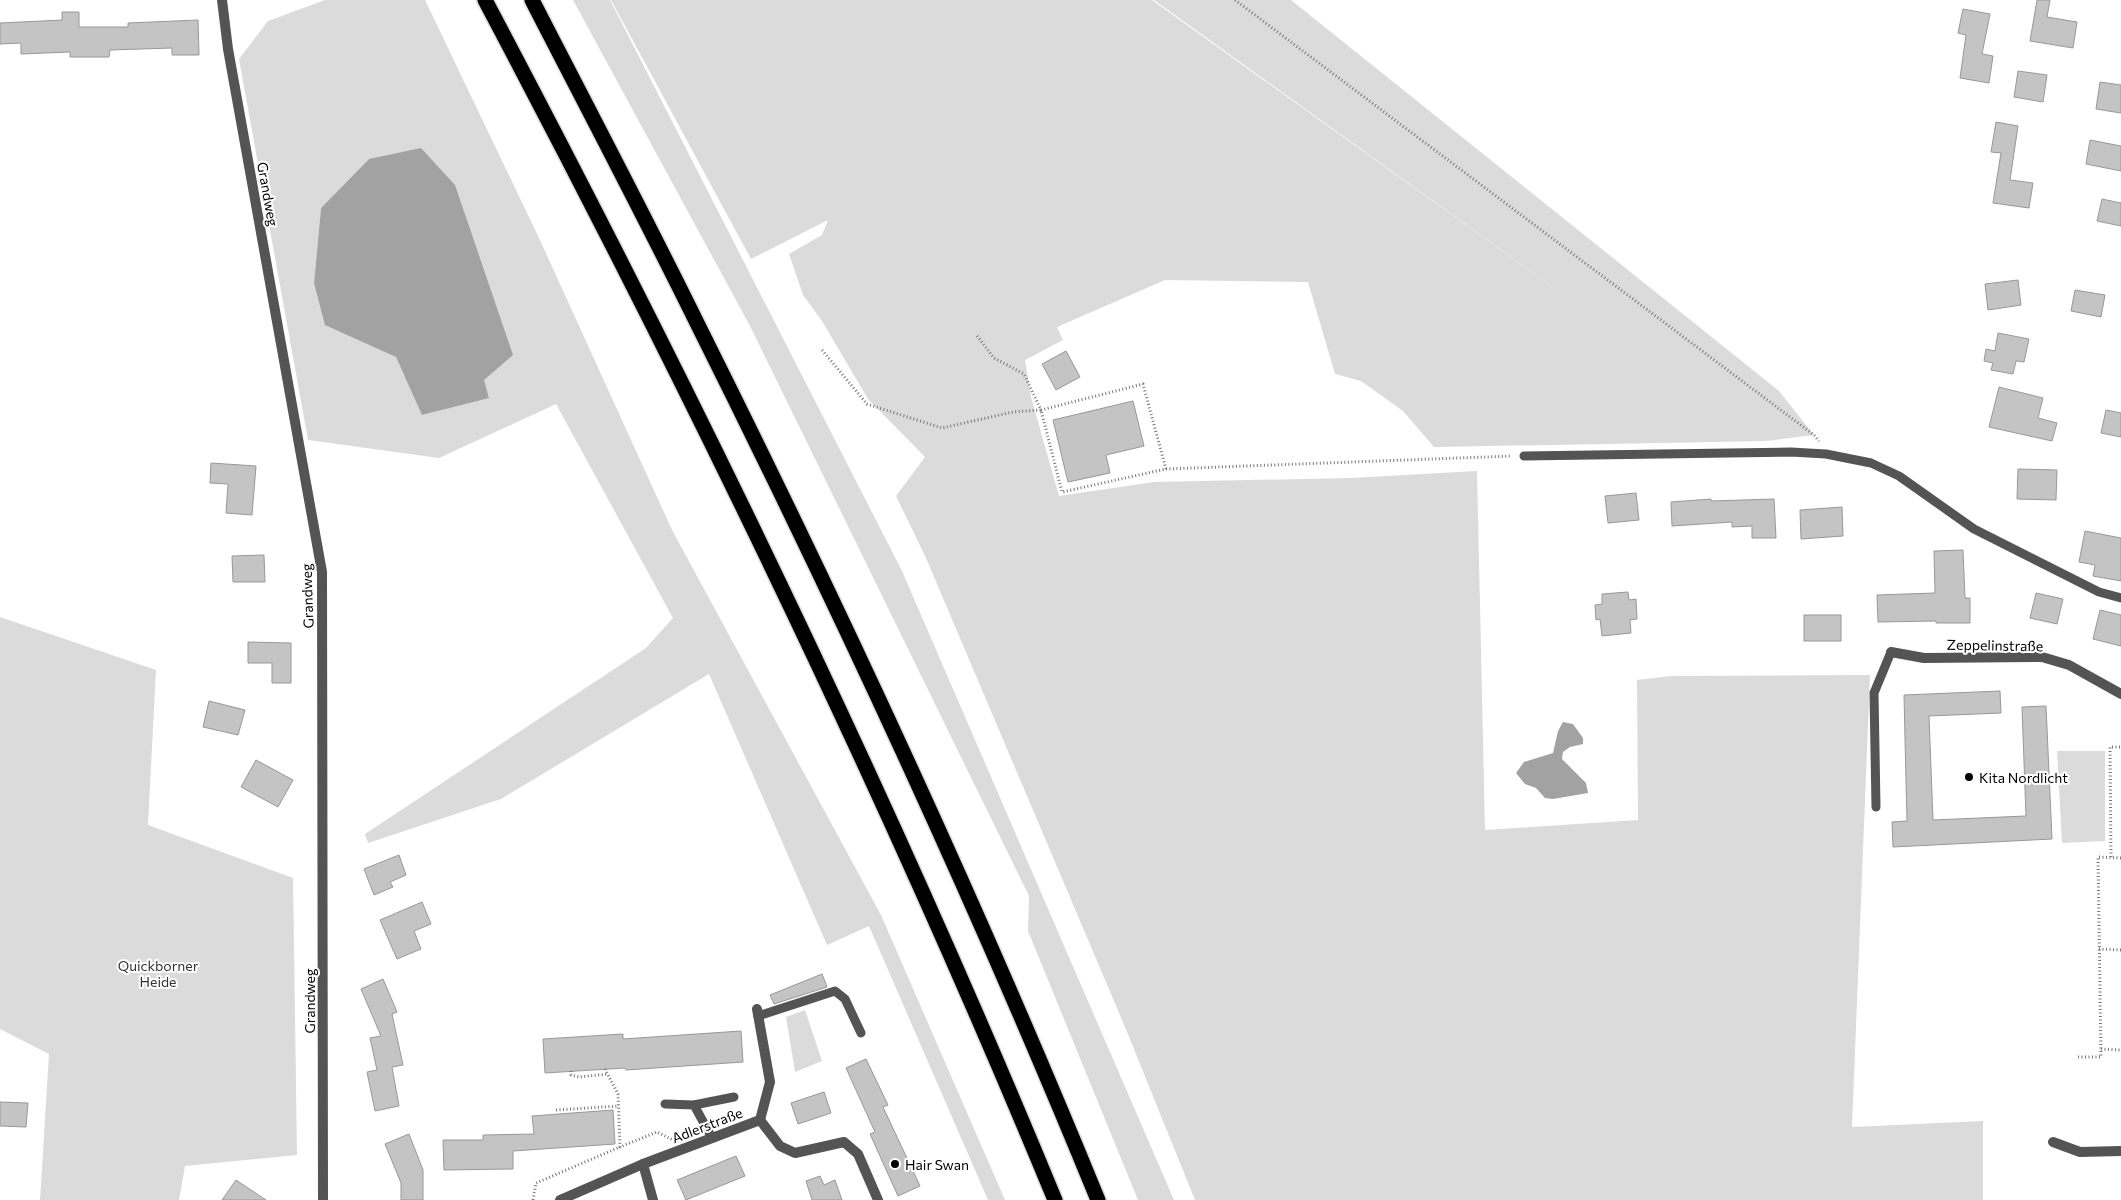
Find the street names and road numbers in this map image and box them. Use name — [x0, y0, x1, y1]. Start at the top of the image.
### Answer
street label: Grandweg — [254, 160, 282, 228]
street label: Grandweg — [297, 563, 317, 629]
street label: Zeppelinstraße — [1947, 636, 2043, 654]
street label: Grandweg — [301, 968, 318, 1034]
street label: Adlerstraße — [669, 1104, 745, 1146]

